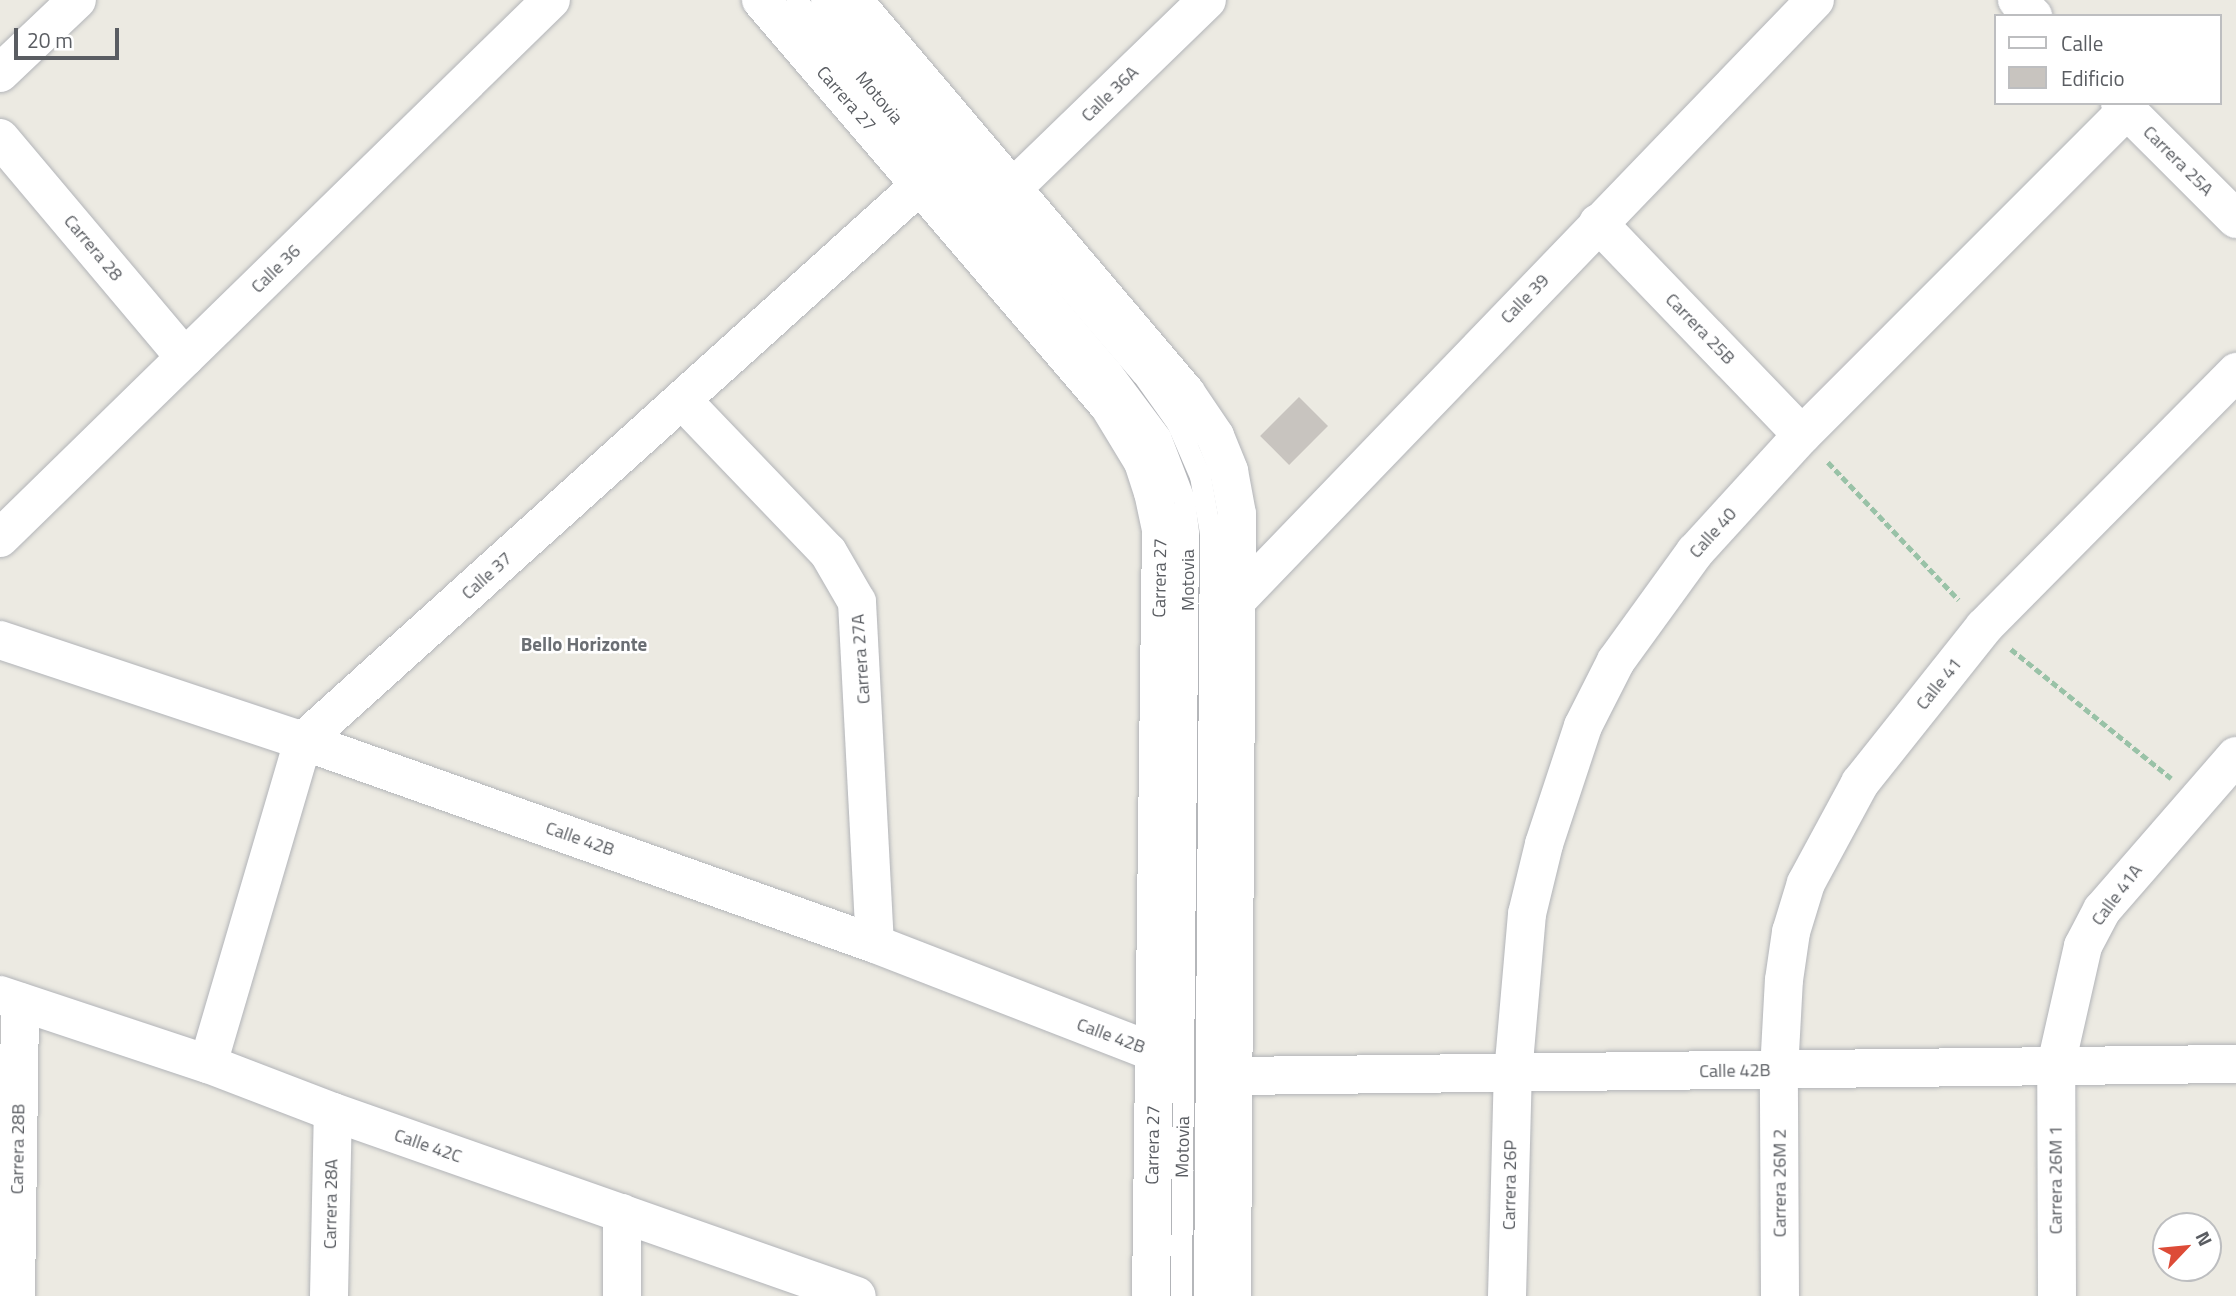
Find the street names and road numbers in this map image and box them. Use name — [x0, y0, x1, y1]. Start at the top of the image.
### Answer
street label: Carrera 27 — [812, 62, 880, 136]
street label: Calle 36A — [1077, 62, 1143, 126]
street label: Motovia — [851, 67, 907, 129]
street label: Carrera 25A — [2138, 121, 2218, 201]
street label: Carrera 28 — [59, 211, 127, 285]
street label: Calle 36 — [247, 240, 305, 298]
street label: Calle 39 — [1496, 270, 1554, 328]
street label: Carrera 25B — [1661, 289, 1739, 369]
street label: Calle 40 — [1685, 503, 1741, 563]
street label: Carrera 27 — [1149, 538, 1171, 618]
street label: Calle 37 — [457, 548, 517, 604]
street label: Motovia — [1177, 549, 1199, 611]
street label: Carrera 27A — [847, 613, 875, 705]
street label: Calle 41 — [1912, 654, 1966, 714]
street label: Calle 42B — [543, 817, 617, 861]
street label: Calle 41A — [2087, 860, 2147, 930]
street label: Calle 42B — [1074, 1014, 1148, 1058]
street label: Calle 42B — [1699, 1060, 1771, 1082]
street label: Carrera 28B — [6, 1104, 30, 1194]
street label: Carrera 27 — [1142, 1105, 1164, 1185]
street label: Motovia — [1172, 1116, 1194, 1178]
street label: Calle 42C — [391, 1124, 465, 1168]
street label: Carrera 26M 1 — [2045, 1126, 2067, 1234]
street label: Carrera 26M 2 — [1769, 1129, 1791, 1237]
street label: Carrera 26P — [1498, 1140, 1522, 1230]
street label: Carrera 28A — [319, 1159, 343, 1249]

